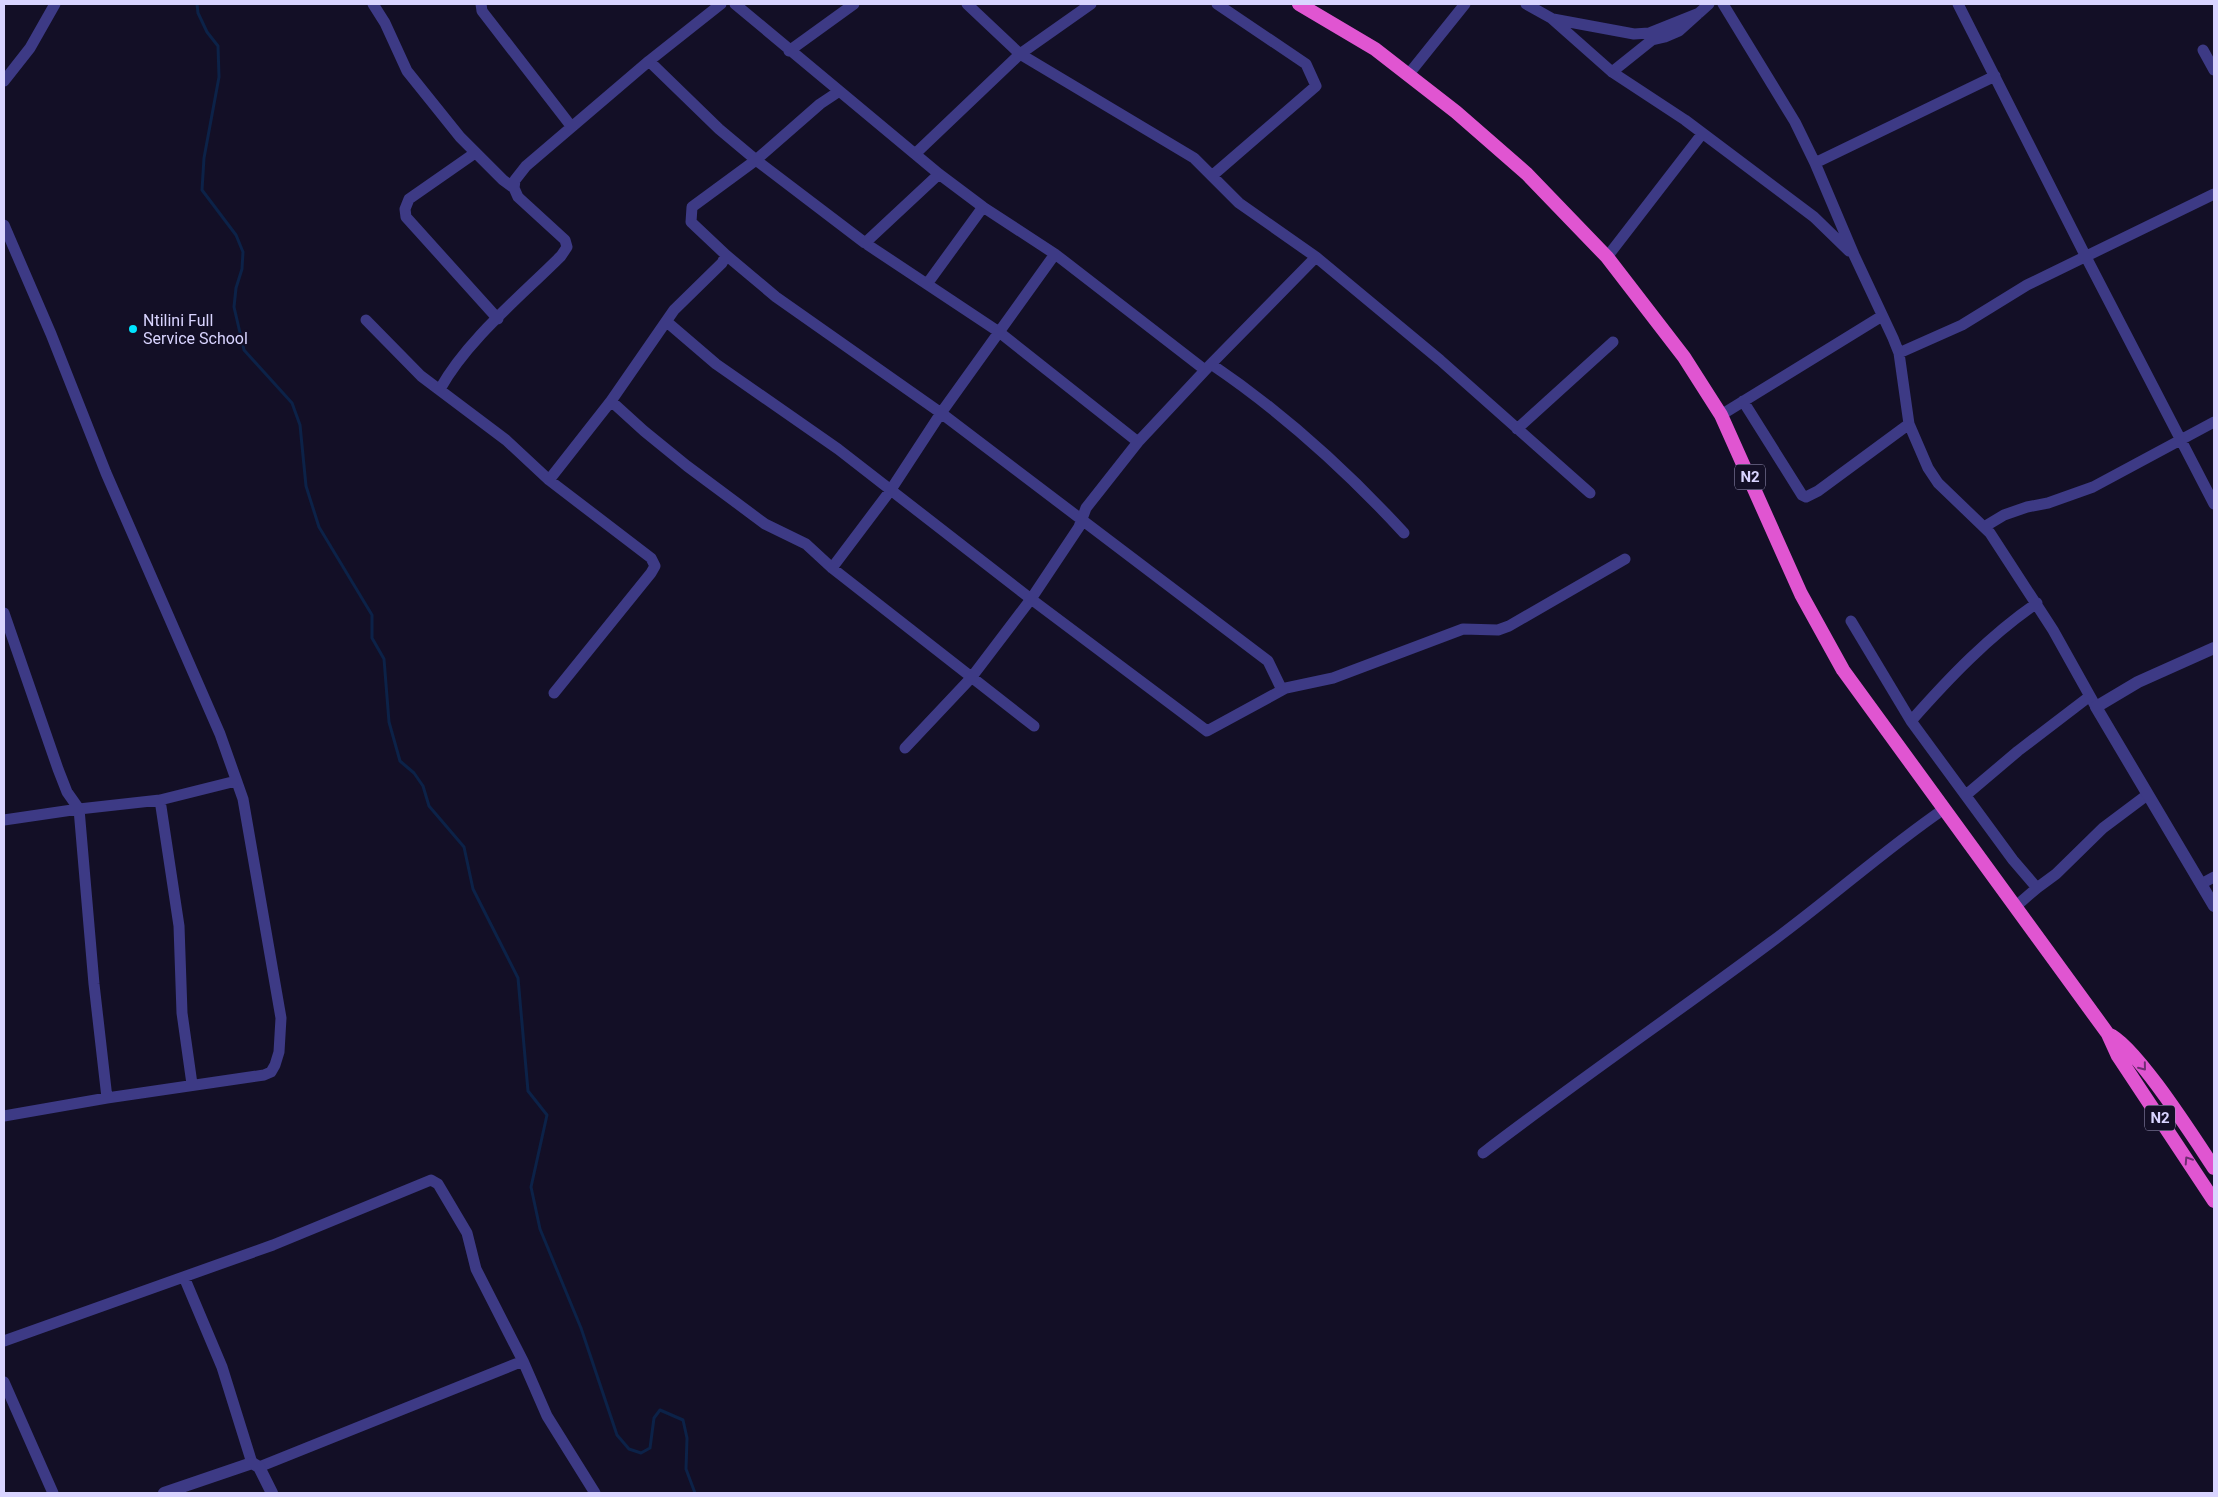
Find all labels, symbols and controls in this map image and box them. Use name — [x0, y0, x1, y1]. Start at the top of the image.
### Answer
place label: Ntilini Full Service School — [143, 311, 248, 348]
marker: Ntilini Full Service School — [127, 323, 139, 335]
road number: N2 — [1735, 464, 1765, 490]
one-way arrow — [2137, 1062, 2146, 1071]
road number: N2 — [2145, 1106, 2175, 1130]
one-way arrow — [2185, 1157, 2194, 1166]

